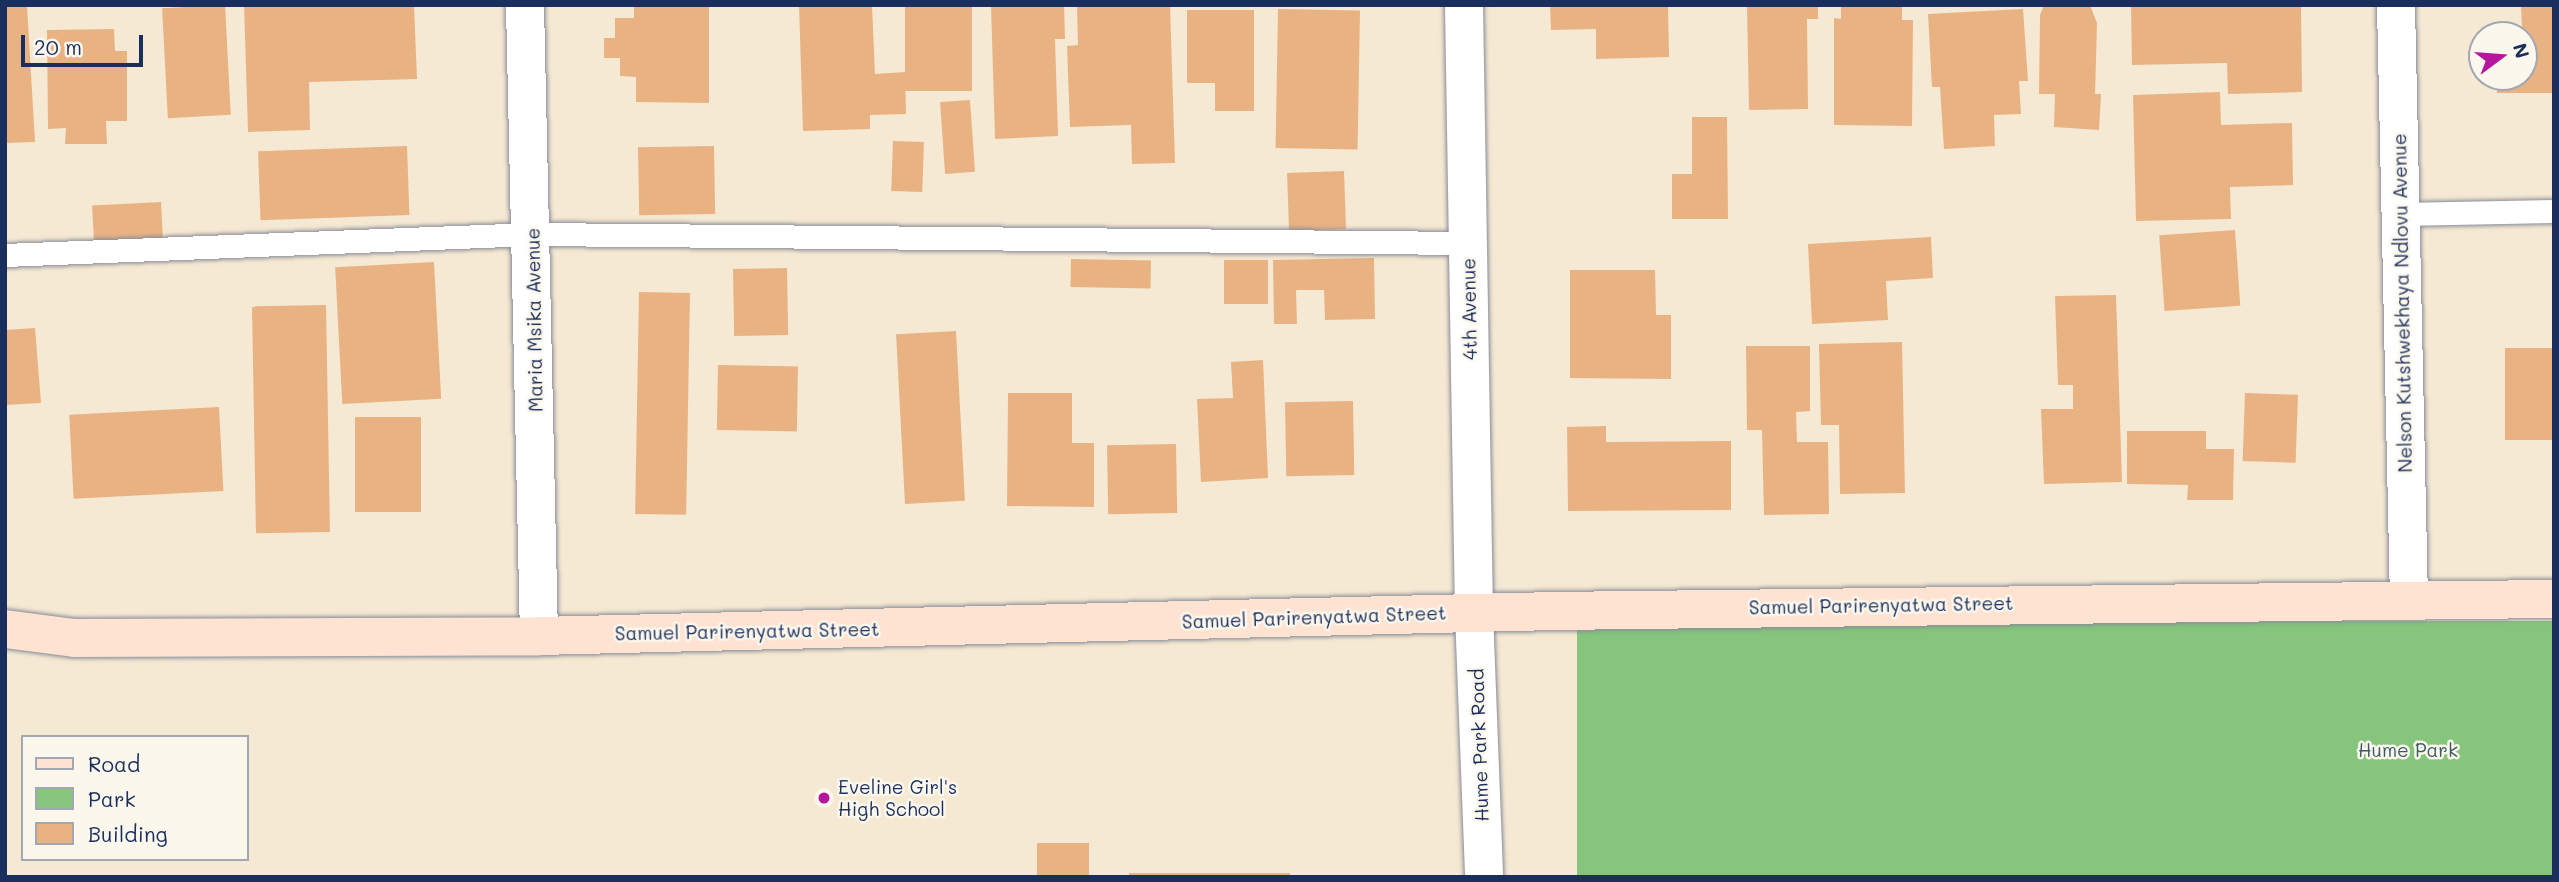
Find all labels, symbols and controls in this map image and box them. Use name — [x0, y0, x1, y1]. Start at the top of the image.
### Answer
scale bar — [24, 21, 147, 65]
north arrow — [2468, 21, 2538, 91]
text: 20 m — [34, 33, 82, 60]
text: N — [2508, 40, 2536, 61]
street label: Nelson Kutshwekhaya Ndlovu Avenue — [2388, 133, 2416, 473]
street label: Maria Msika Avenue — [521, 228, 547, 412]
street label: 4th Avenue — [1457, 258, 1481, 360]
street label: Samuel Parirenyatwa Street — [1749, 591, 2013, 619]
street label: Samuel Parirenyatwa Street — [1181, 601, 1447, 633]
street label: Samuel Parirenyatwa Street — [615, 617, 879, 645]
street label: Hume Park Road — [1465, 668, 1493, 822]
legend — [21, 735, 248, 861]
park label: Hume Park — [2358, 739, 2458, 761]
text: Road — [88, 750, 140, 777]
place label: Eveline Girl's High School — [838, 776, 957, 820]
text: Park — [88, 785, 136, 812]
marker: Eveline Girl's High School — [816, 790, 832, 806]
text: Building — [88, 820, 168, 847]

